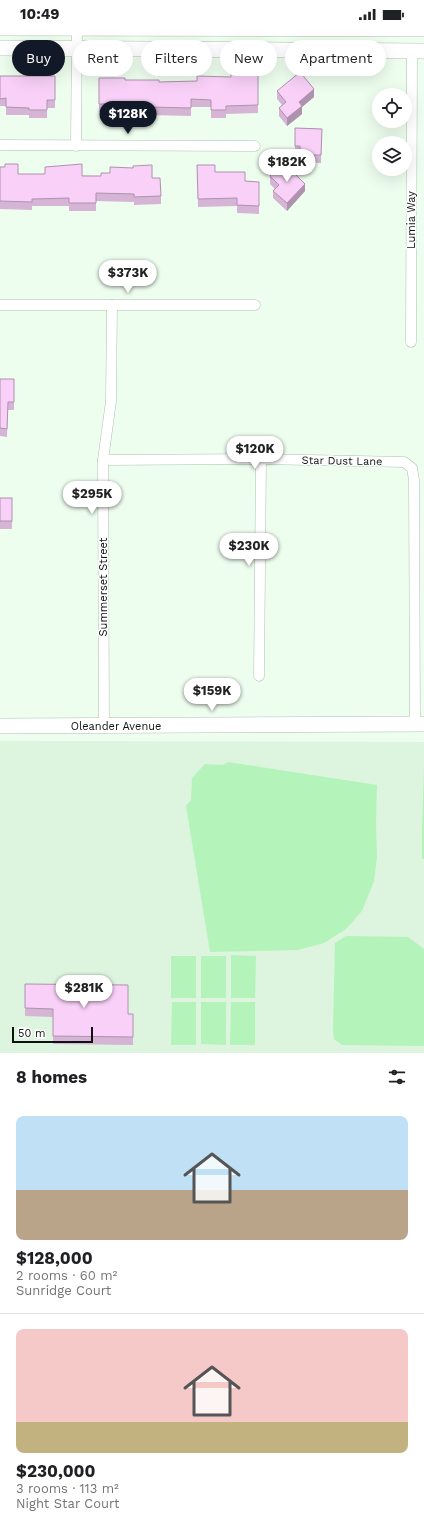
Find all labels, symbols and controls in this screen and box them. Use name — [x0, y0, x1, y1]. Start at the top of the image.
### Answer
text: 10:49 — [20, 5, 60, 23]
chip: Buy — [12, 40, 65, 76]
chip: Rent — [73, 40, 133, 76]
chip: Filters — [141, 40, 212, 76]
chip: New — [220, 40, 277, 76]
chip: Apartment — [285, 40, 386, 76]
map controls — [372, 88, 412, 176]
button: locate — [372, 88, 412, 128]
pin: $128K — [100, 101, 156, 135]
text: $128K — [109, 106, 147, 121]
button: layers — [372, 136, 412, 176]
pin: $182K — [259, 149, 315, 183]
text: $182K — [268, 154, 306, 169]
street label: Lumia Way — [405, 191, 418, 249]
pin: $373K — [100, 260, 156, 294]
text: $373K — [108, 265, 148, 280]
pin: $120K — [227, 436, 283, 470]
text: $120K — [235, 441, 275, 456]
street label: Star Dust Lane — [302, 454, 382, 468]
pin: $295K — [64, 481, 120, 515]
text: $295K — [72, 486, 112, 501]
pin: $230K — [221, 533, 277, 567]
street label: Summerset Street — [97, 537, 110, 636]
text: $230K — [228, 538, 270, 553]
pin: $159K — [184, 678, 240, 712]
text: $159K — [193, 683, 231, 698]
street label: Oleander Avenue — [71, 720, 161, 733]
pin: $281K — [56, 975, 112, 1009]
text: $281K — [65, 980, 103, 995]
scale bar — [12, 1025, 93, 1044]
text: 50 m — [18, 1027, 45, 1040]
icon: filters — [386, 1066, 408, 1088]
text: 8 homes — [16, 1067, 87, 1087]
icon: home — [176, 1142, 248, 1214]
text: $128,000 — [16, 1248, 93, 1268]
text: 2 rooms · 60 m² — [16, 1268, 117, 1283]
text: Sunridge Court — [16, 1283, 111, 1298]
icon: home — [176, 1355, 248, 1427]
text: $230,000 — [16, 1461, 96, 1481]
text: 3 rooms · 113 m² — [16, 1481, 119, 1496]
text: Night Star Court — [16, 1496, 119, 1511]

